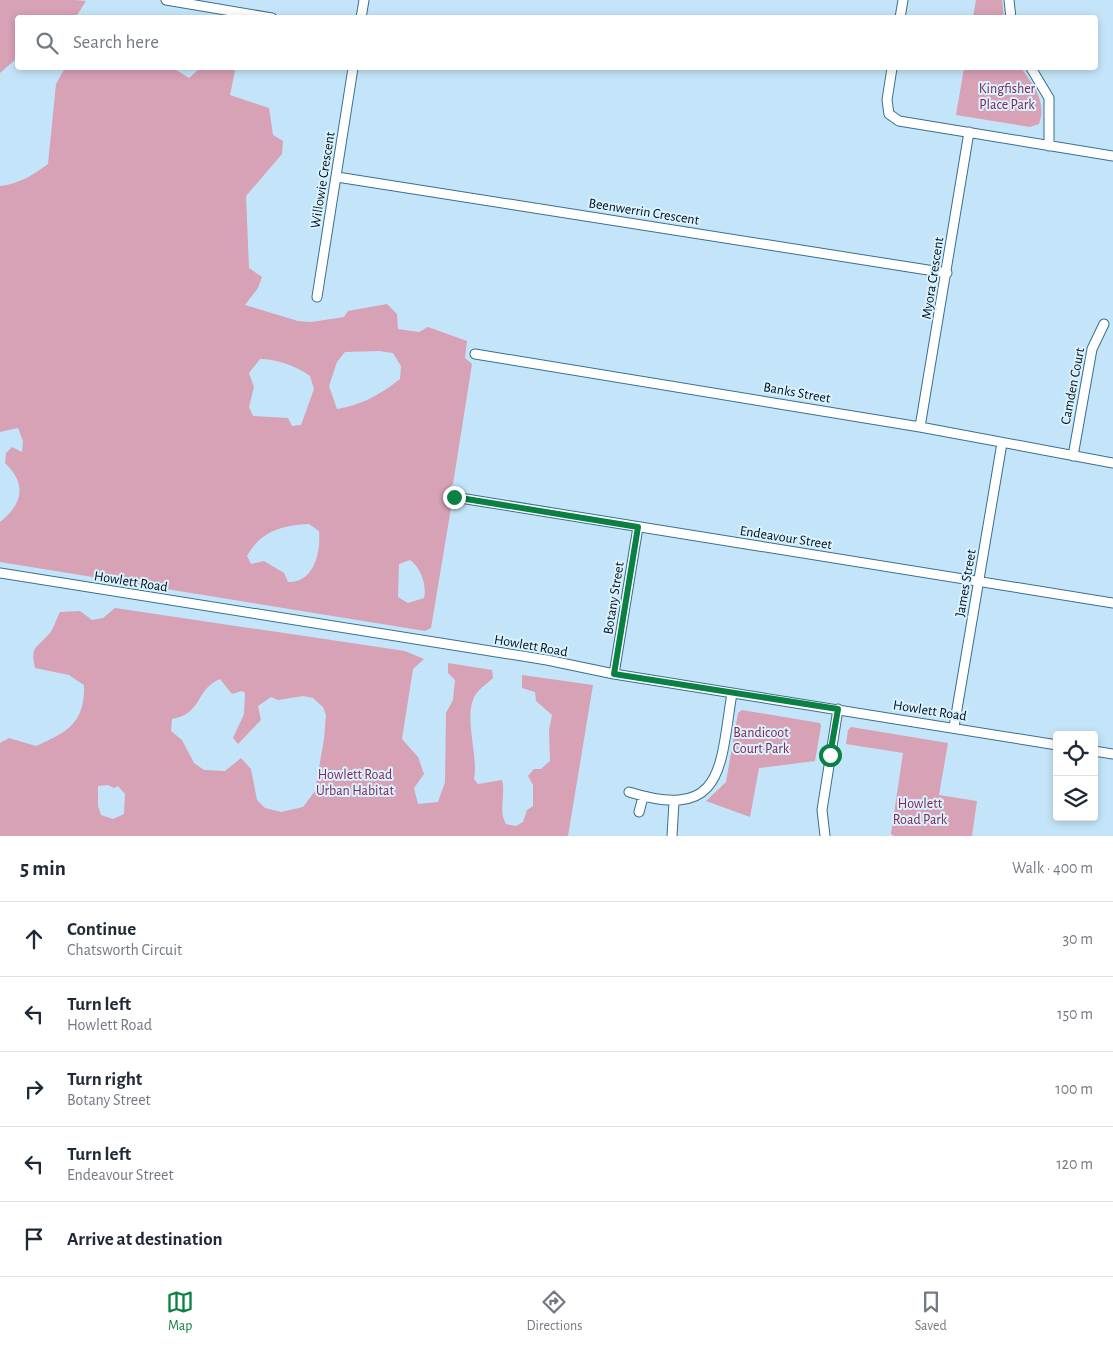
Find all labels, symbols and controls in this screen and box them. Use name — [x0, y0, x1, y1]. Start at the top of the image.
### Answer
search box — [15, 15, 1098, 70]
icon: search — [33, 29, 61, 57]
text: Search here — [73, 33, 159, 52]
park label: Kingfisher Place Park — [979, 82, 1036, 112]
street label: Willowie Crescent — [308, 130, 338, 230]
street label: Beenwerrin Crescent — [588, 196, 701, 228]
street label: Myora Crescent — [920, 235, 946, 320]
street label: Camden Court — [1059, 346, 1087, 426]
street label: Banks Street — [762, 380, 832, 406]
route end — [443, 486, 466, 509]
street label: Endeavour Street — [739, 524, 833, 552]
street label: James Street — [953, 548, 979, 618]
street label: Botany Street — [601, 560, 627, 635]
street label: Howlett Road — [93, 569, 169, 595]
street label: Howlett Road — [493, 633, 569, 659]
street label: Howlett Road — [892, 698, 968, 724]
park label: Bandicoot Court Park — [733, 726, 790, 756]
map controls — [1053, 731, 1098, 821]
button: locate — [1053, 731, 1098, 776]
route start — [819, 744, 842, 767]
park label: Howlett Road Urban Habitat — [316, 768, 394, 798]
button: layers — [1053, 776, 1098, 821]
park label: Howlett Road Park — [893, 797, 948, 827]
text: 5 min — [20, 858, 66, 879]
text: Walk · 400 m — [1012, 860, 1093, 876]
text: Continue — [67, 920, 136, 939]
icon: ahead — [20, 925, 48, 953]
text: 30 m — [1063, 931, 1093, 947]
text: Chatsworth Circuit — [67, 942, 182, 958]
text: Turn left — [67, 995, 131, 1014]
icon: left — [20, 1000, 48, 1028]
text: 150 m — [1057, 1006, 1093, 1022]
text: Howlett Road — [67, 1017, 152, 1033]
text: Turn right — [67, 1070, 142, 1089]
icon: right — [20, 1075, 48, 1103]
text: 100 m — [1055, 1081, 1093, 1097]
text: Botany Street — [67, 1092, 151, 1108]
text: Turn left — [67, 1145, 131, 1164]
icon: left — [20, 1150, 48, 1178]
text: 120 m — [1056, 1156, 1093, 1172]
text: Endeavour Street — [67, 1167, 174, 1183]
icon: arrive — [20, 1225, 48, 1253]
text: Arrive at destination — [67, 1230, 223, 1249]
tab: Map — [166, 1288, 194, 1335]
tab: Directions — [527, 1288, 582, 1335]
tab: Saved — [915, 1288, 947, 1335]

